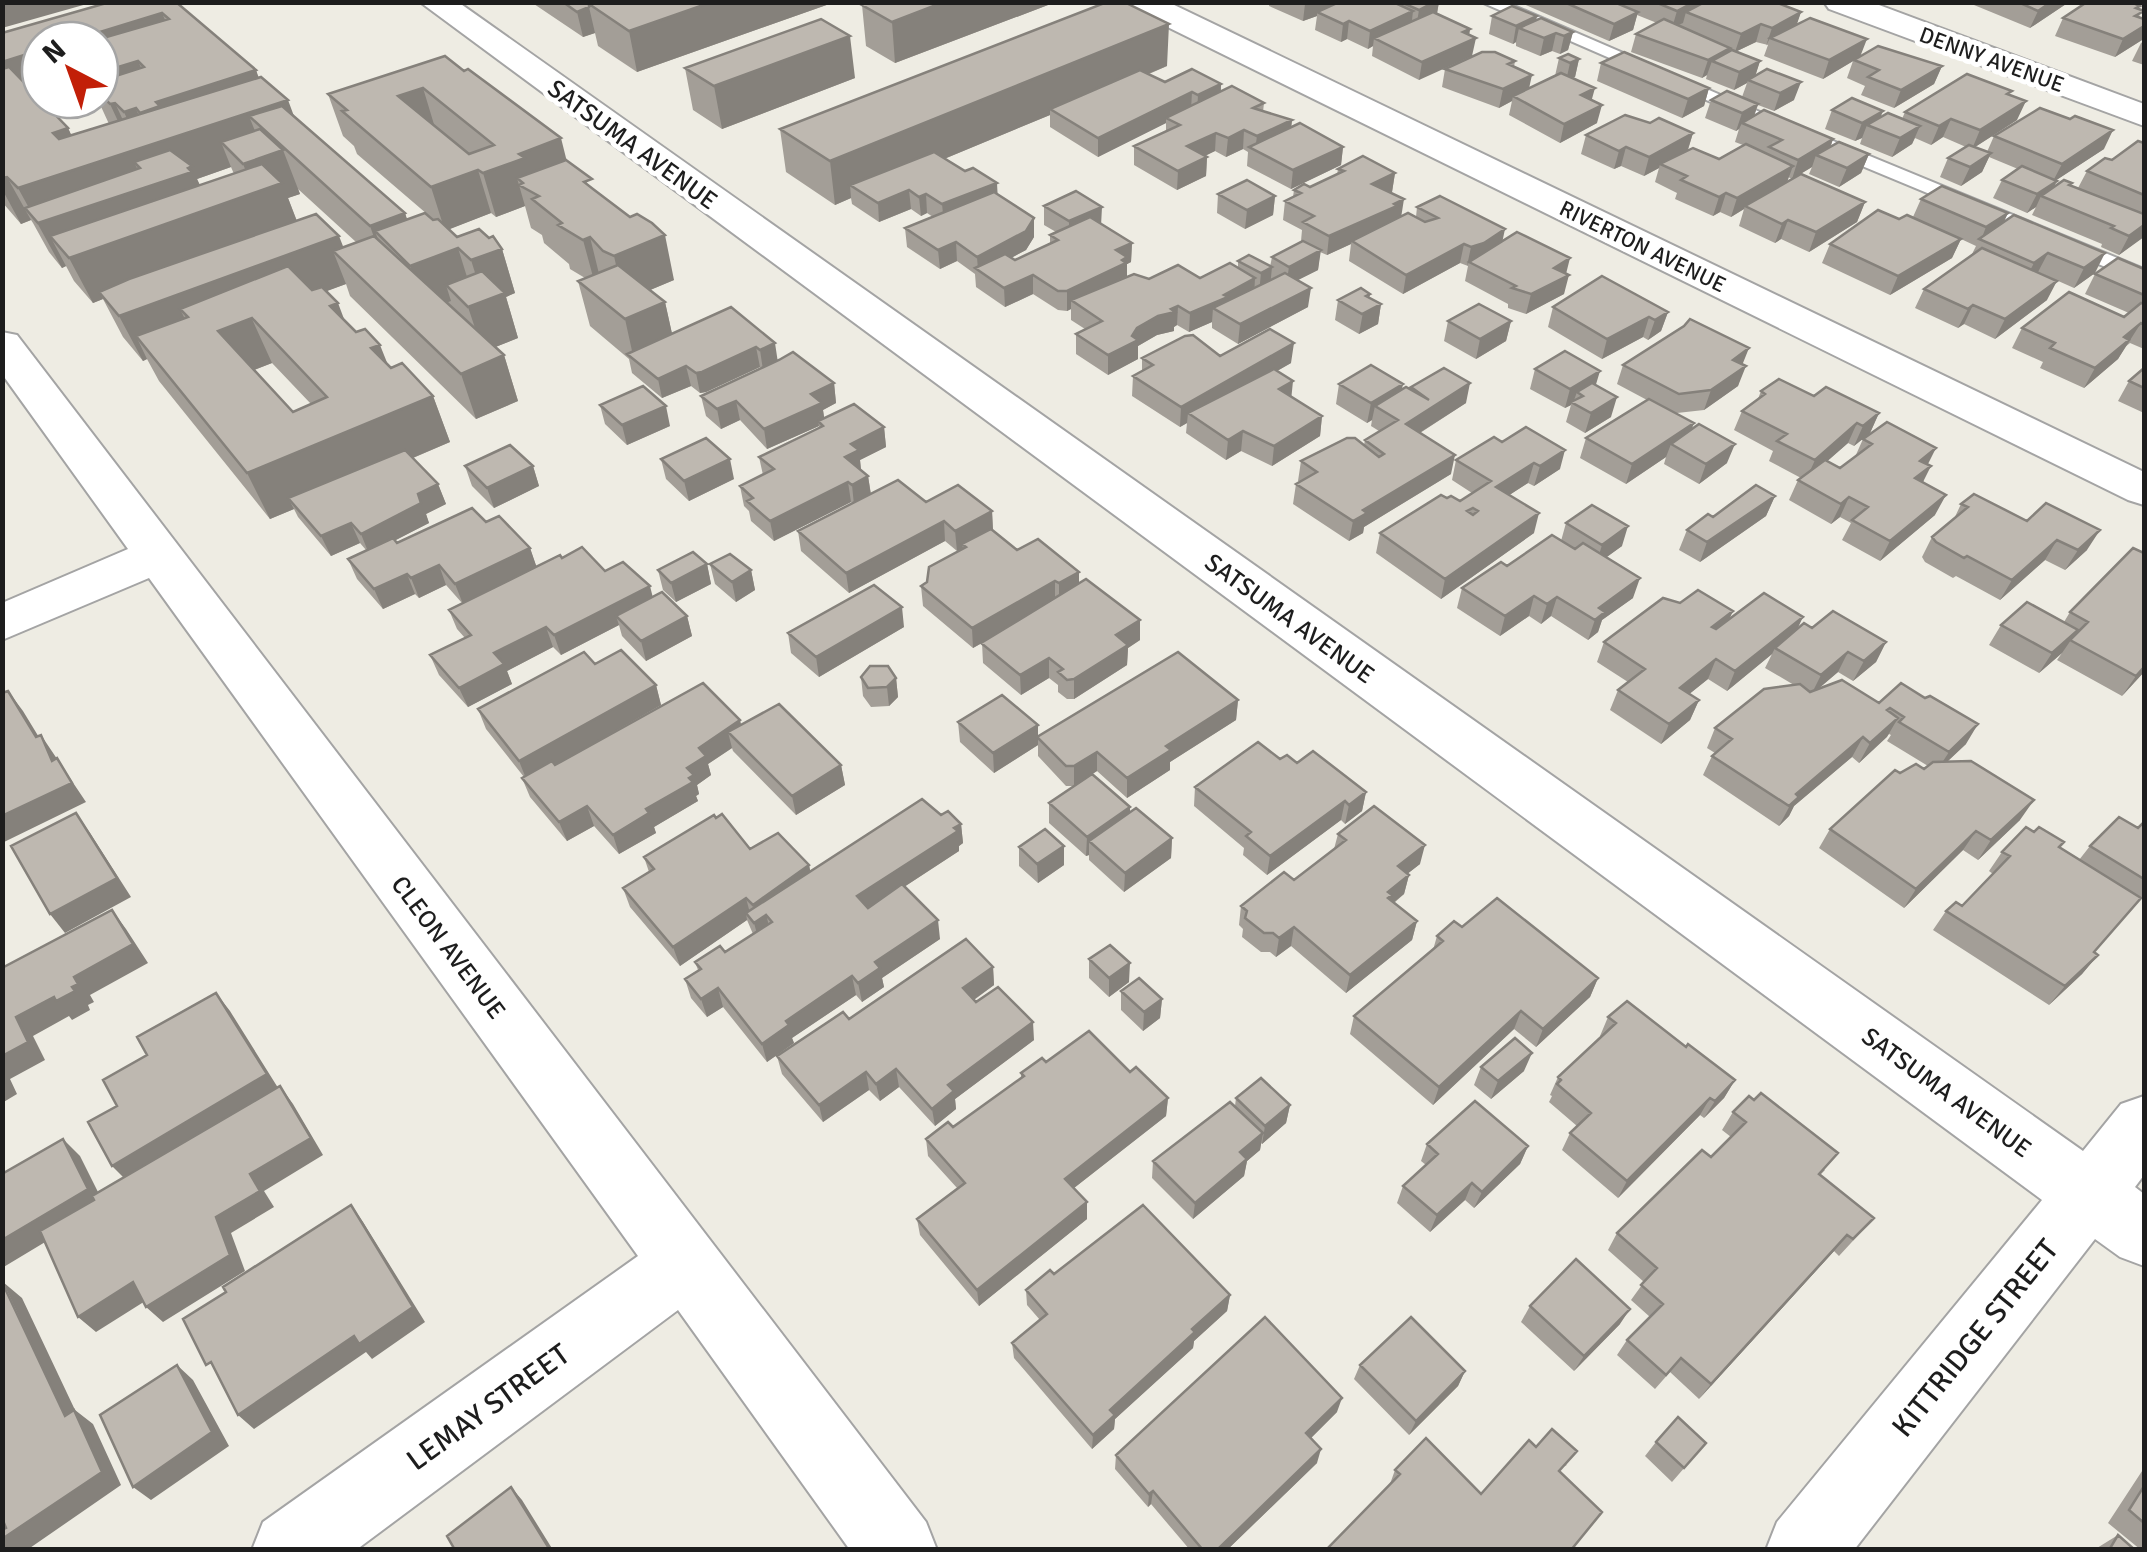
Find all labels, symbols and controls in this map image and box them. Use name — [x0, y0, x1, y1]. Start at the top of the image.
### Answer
north arrow — [20, 20, 120, 120]
street label: DENNY AVENUE — [1916, 21, 2068, 98]
text: N — [36, 33, 73, 71]
street label: SATSUMA AVENUE — [542, 73, 723, 216]
street label: RIVERTON AVENUE — [1555, 194, 1730, 298]
street label: SATSUMA AVENUE — [1199, 547, 1380, 690]
street label: CLEON AVENUE — [385, 870, 512, 1025]
street label: SATSUMA AVENUE — [1856, 1021, 2037, 1164]
street label: KITTRIDGE STREET — [1884, 1232, 2067, 1445]
street label: LEMAY STREET — [400, 1336, 577, 1479]

